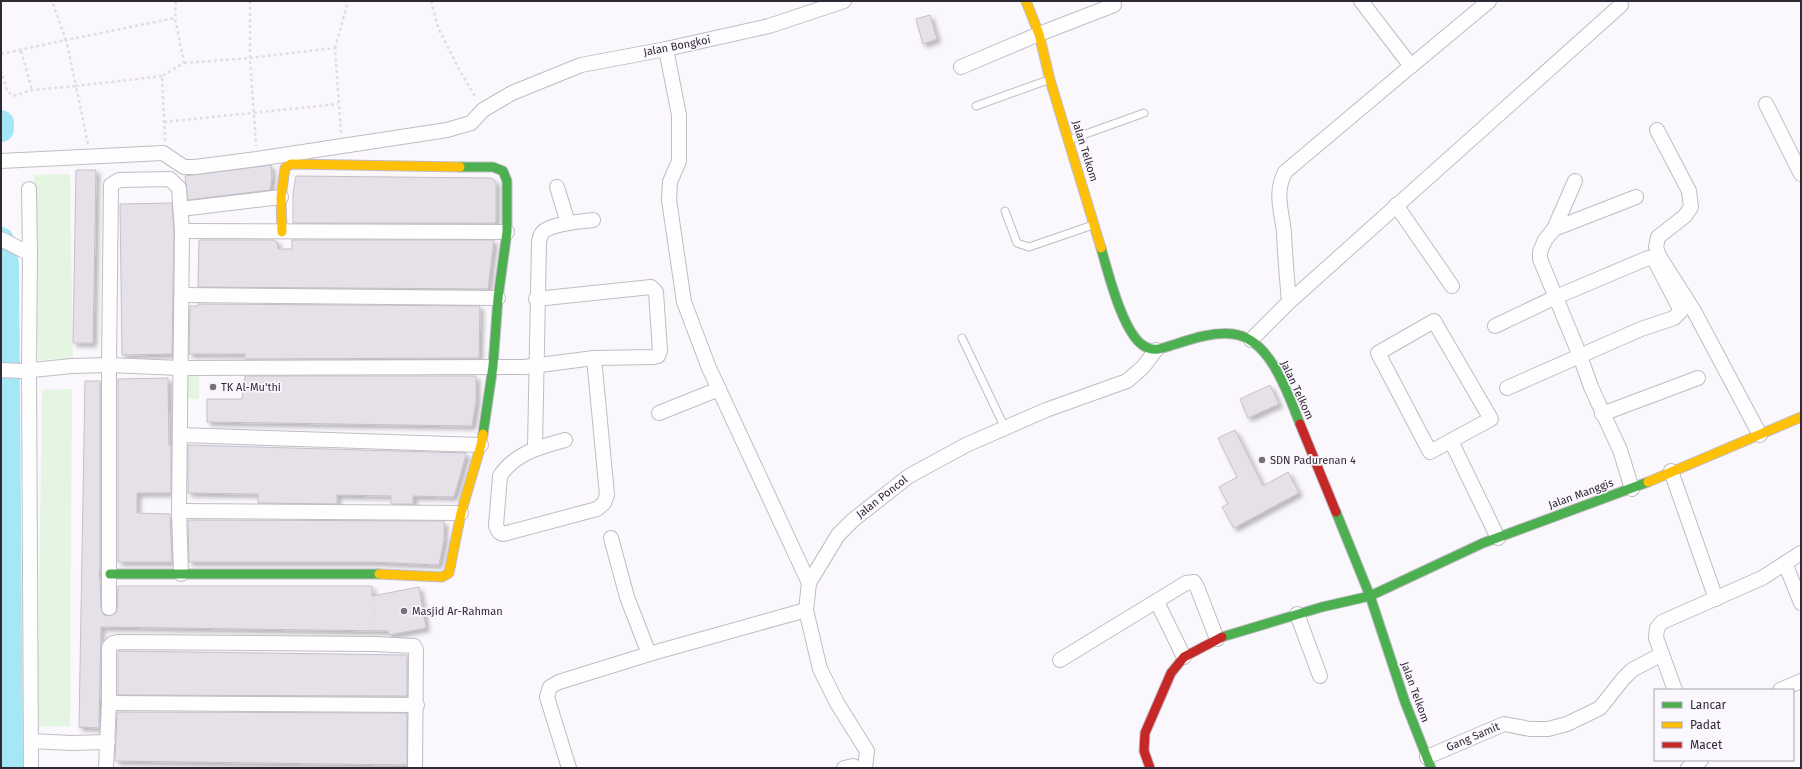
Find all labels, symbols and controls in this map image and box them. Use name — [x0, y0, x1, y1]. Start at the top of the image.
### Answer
street label: Jalan Bongkoi — [642, 33, 712, 59]
street label: Jalan Telkom — [1070, 119, 1100, 183]
street label: Jalan Telkom — [1278, 359, 1316, 421]
place label: TK Al-Mu'thi — [221, 381, 281, 394]
marker: TK Al-Mu'thi — [208, 382, 218, 392]
place label: SDN Padurenan 4 — [1270, 454, 1356, 467]
marker: SDN Padurenan 4 — [1257, 455, 1267, 465]
street label: Jalan Poncol — [854, 473, 910, 521]
street label: Jalan Manggis — [1547, 476, 1615, 512]
place label: Masjid Ar-Rahman — [412, 605, 503, 618]
marker: Masjid Ar-Rahman — [399, 606, 409, 616]
street label: Jalan Telkom — [1398, 660, 1432, 724]
legend — [1654, 689, 1794, 761]
text: Lancar — [1690, 698, 1727, 712]
text: Padat — [1690, 718, 1722, 732]
street label: Gang Samit — [1444, 720, 1502, 754]
text: Macet — [1690, 738, 1723, 752]

